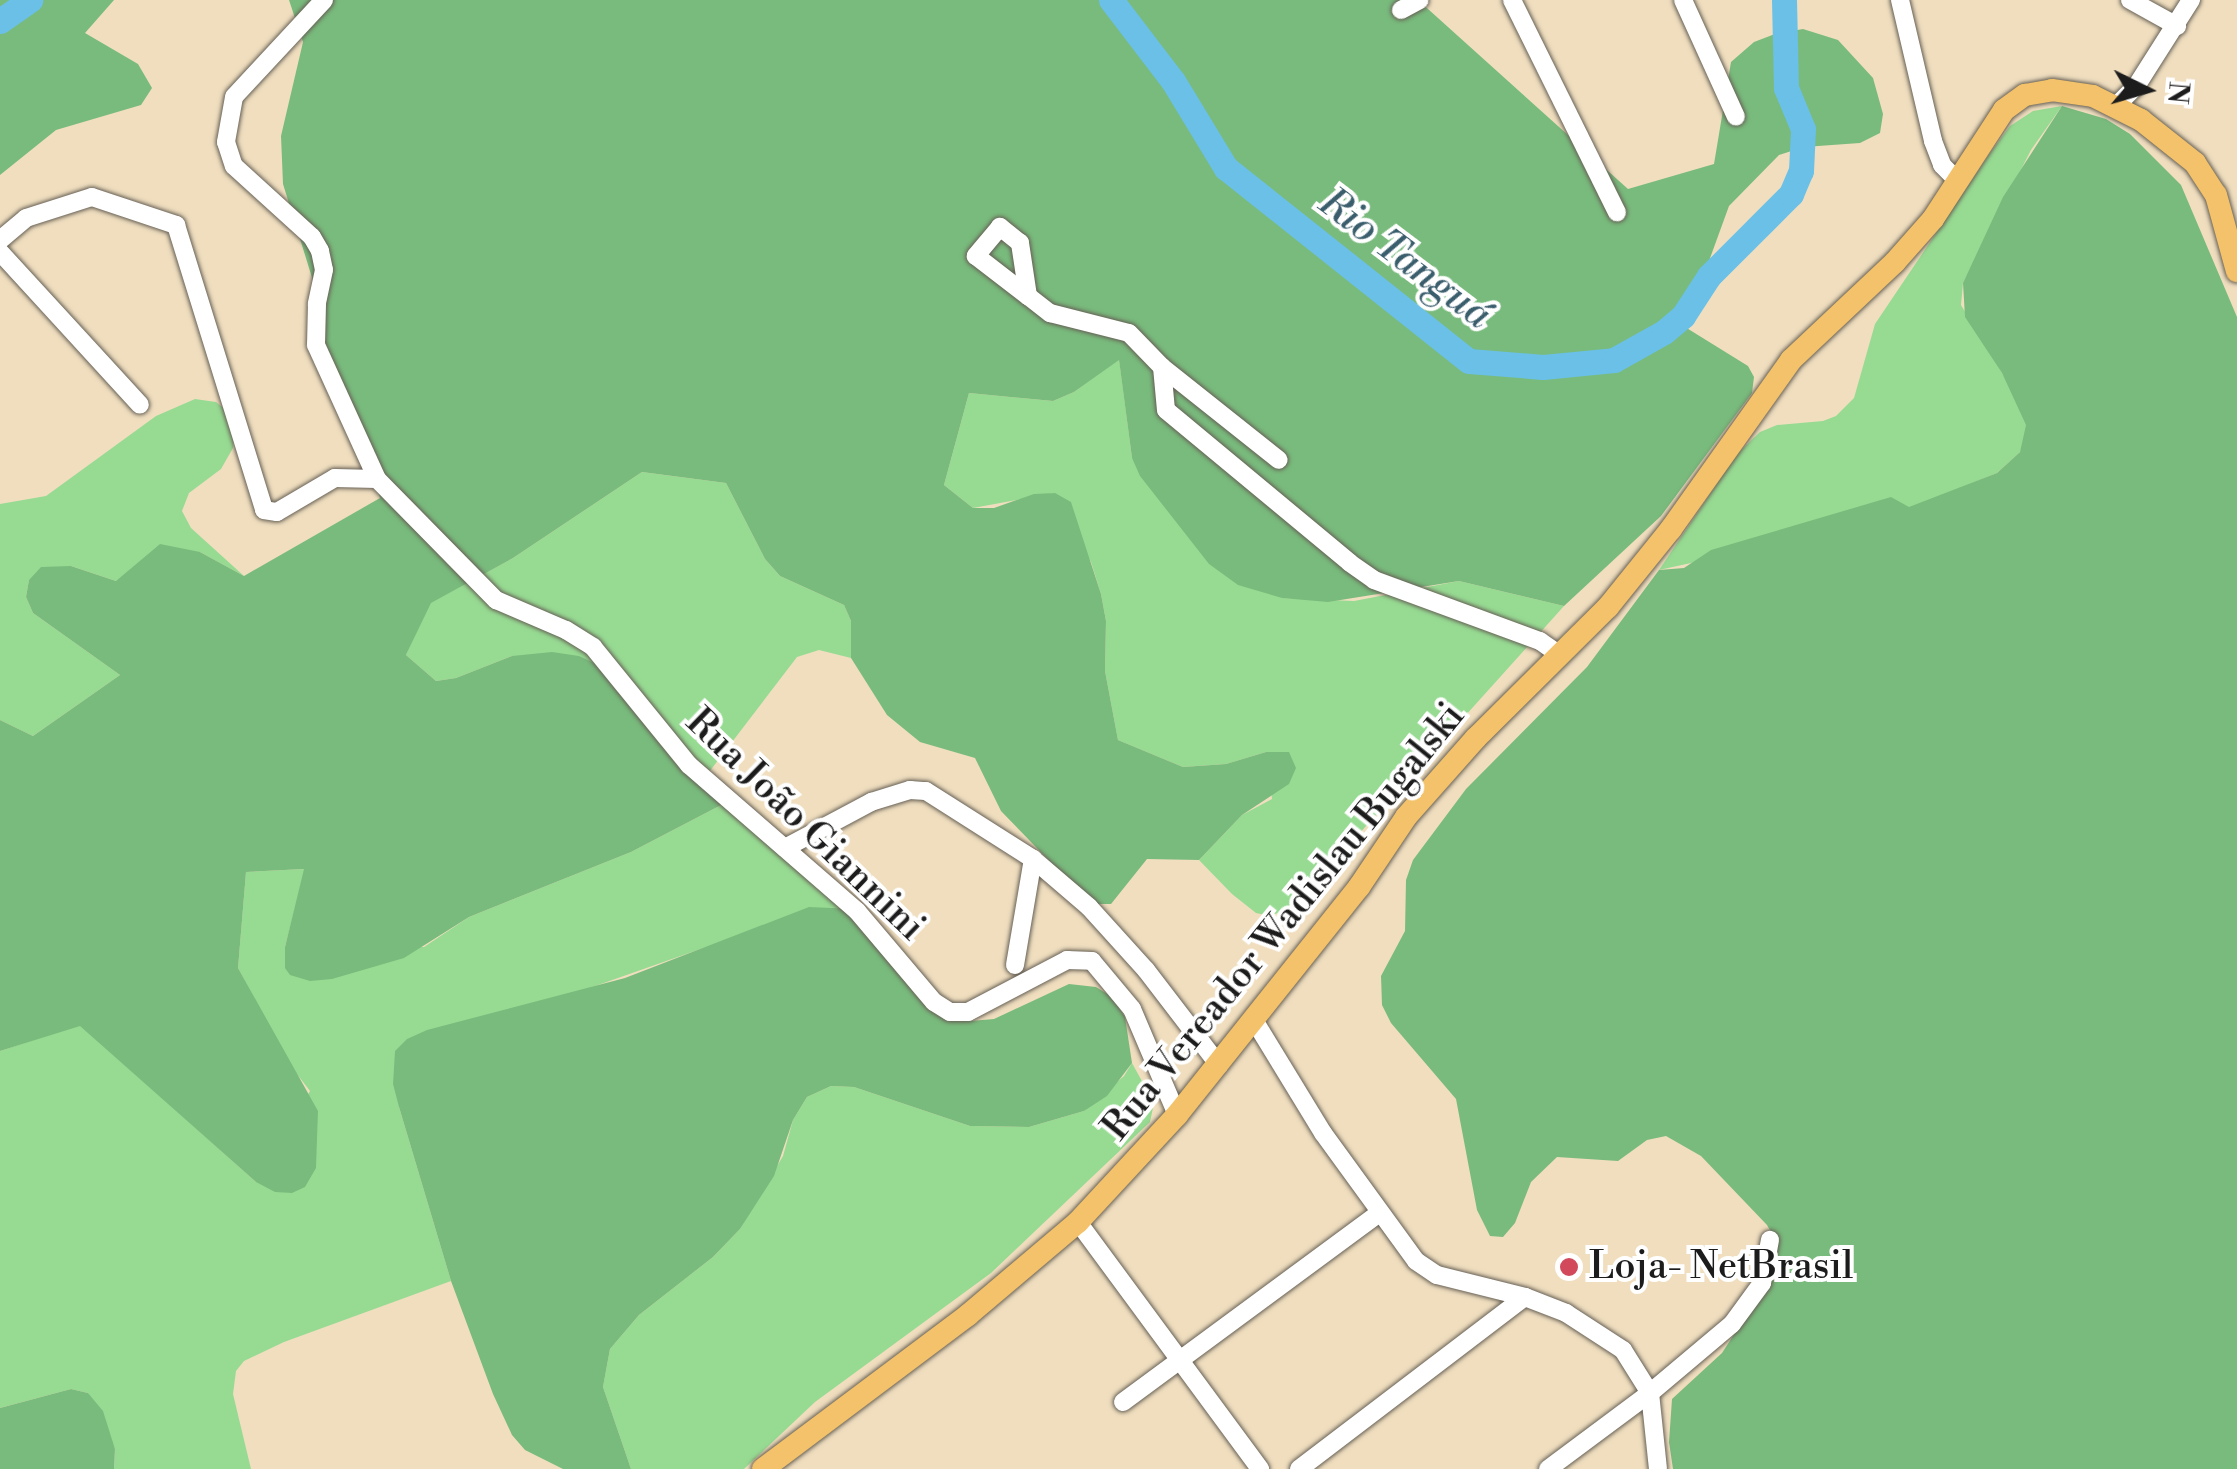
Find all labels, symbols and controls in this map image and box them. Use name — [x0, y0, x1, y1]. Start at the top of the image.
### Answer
north arrow — [2097, 40, 2197, 140]
text: N — [2159, 80, 2196, 105]
water label: Rio Tanguá — [1309, 179, 1501, 339]
street label: Rua Vereador Wadislau Bugalski — [1093, 694, 1475, 1150]
street label: Rua João Giannini — [676, 700, 934, 950]
place label: Loja- NetBrasil — [1589, 1244, 1853, 1290]
marker: Loja- NetBrasil — [1558, 1256, 1580, 1278]

